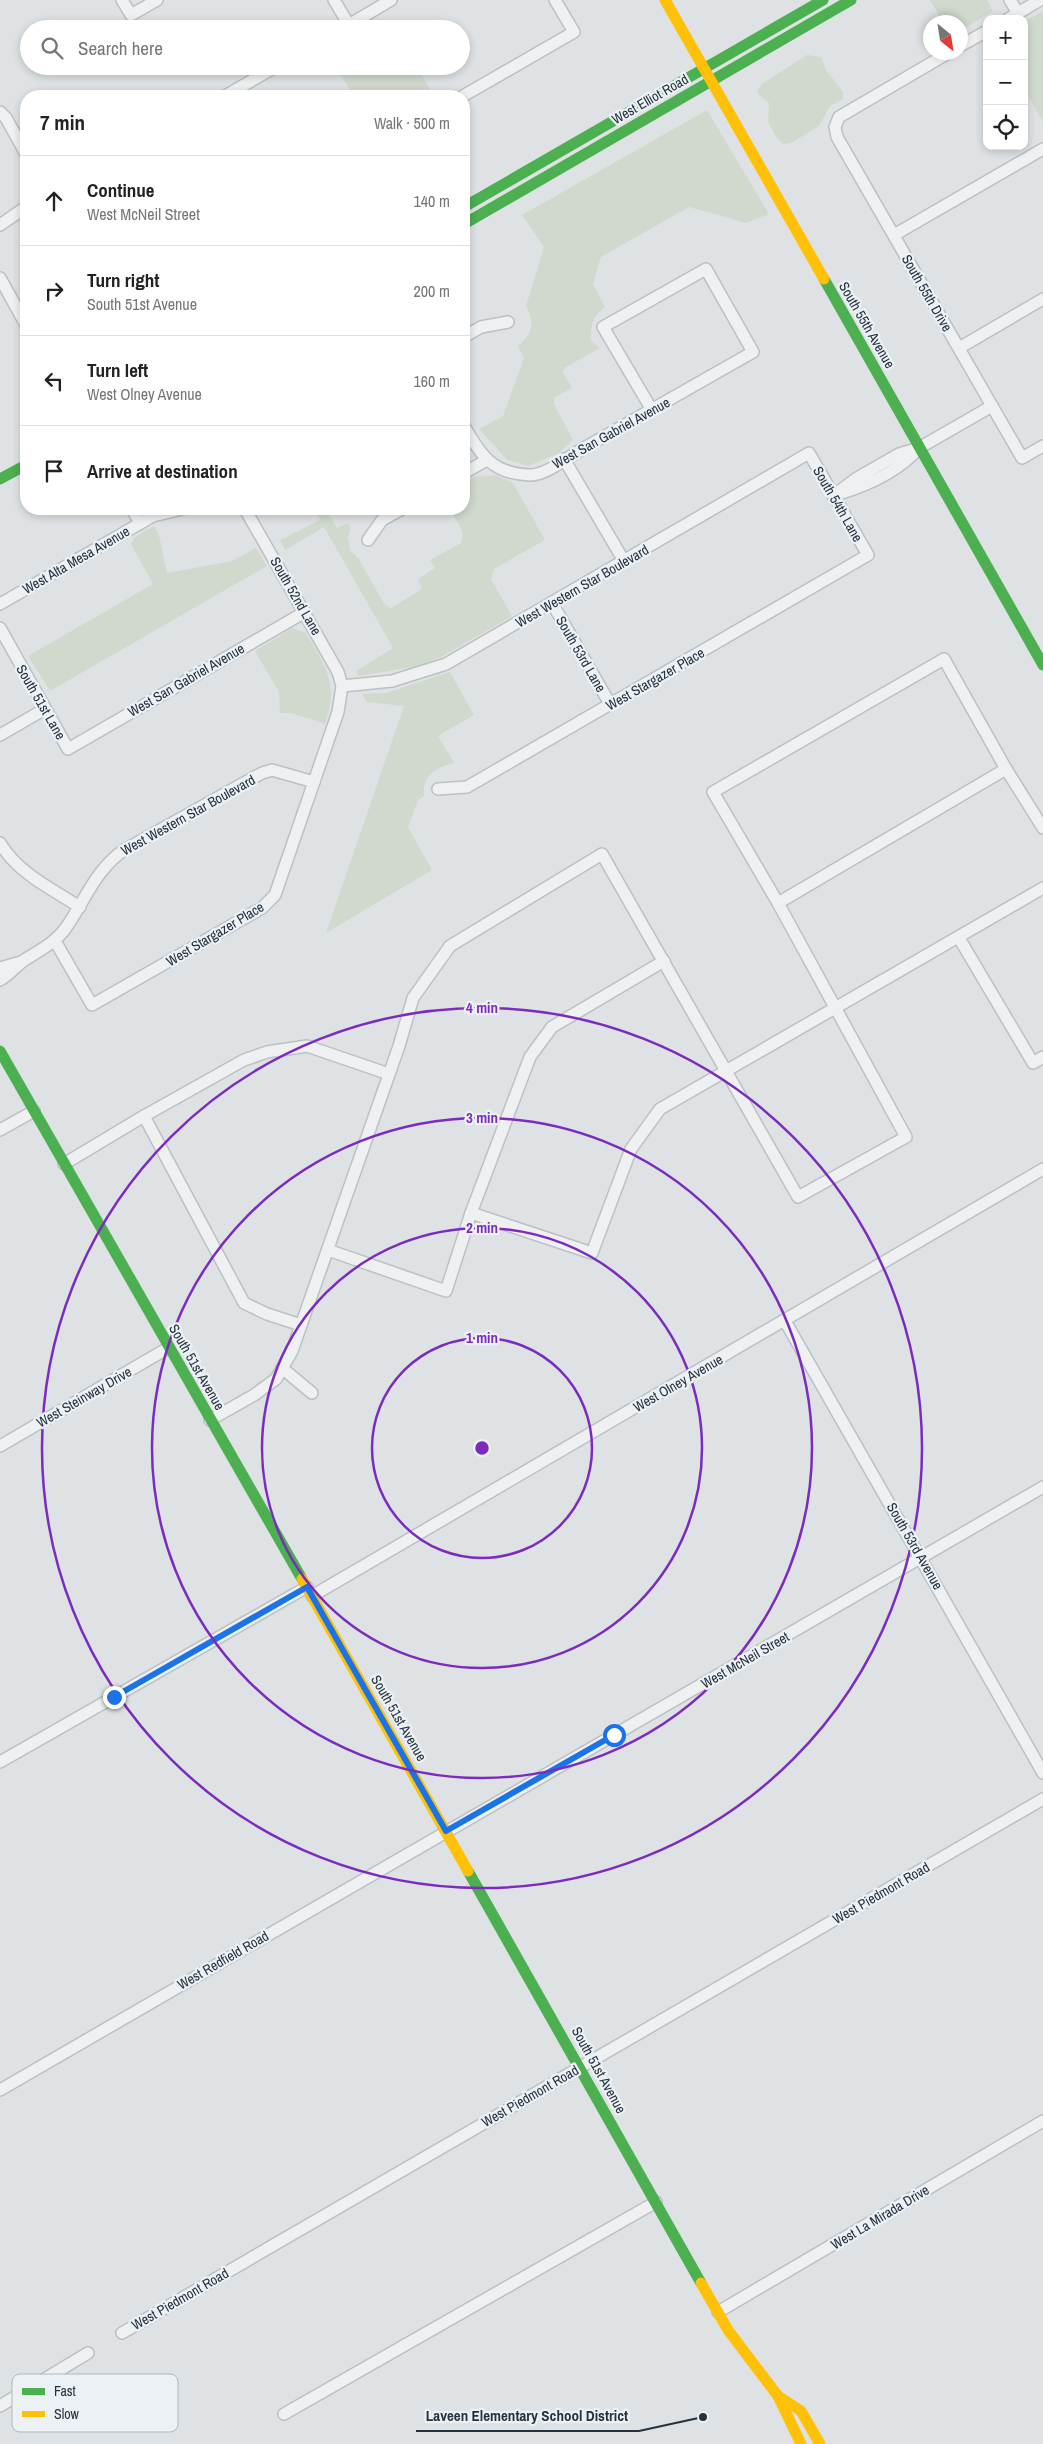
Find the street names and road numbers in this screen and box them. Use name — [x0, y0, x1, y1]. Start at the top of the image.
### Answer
street label: West Elliot Road — [609, 70, 691, 128]
street label: South 55th Drive — [898, 251, 956, 335]
street label: South 55th Avenue — [835, 279, 899, 371]
street label: West San Gabriel Avenue — [549, 393, 673, 473]
street label: South 54th Lane — [809, 463, 867, 545]
street label: West Alta Mesa Avenue — [19, 522, 133, 598]
street label: West Western Star Boulevard — [512, 540, 652, 632]
street label: South 52nd Lane — [266, 554, 326, 638]
street label: South 53rd Lane — [552, 613, 610, 695]
street label: West San Gabriel Avenue — [124, 639, 248, 721]
street label: West Stargazer Place — [603, 643, 707, 715]
street label: South 51st Lane — [12, 661, 70, 743]
street label: West Western Star Boulevard — [118, 771, 258, 859]
street label: West Stargazer Place — [163, 898, 267, 970]
street label: South 51st Avenue — [165, 1321, 229, 1413]
street label: West Olney Avenue — [630, 1350, 726, 1416]
street label: West Steinway Drive — [33, 1362, 135, 1432]
street label: South 53rd Avenue — [883, 1499, 947, 1593]
street label: West McNeil Street — [698, 1628, 792, 1692]
street label: South 51st Avenue — [367, 1672, 431, 1764]
street label: West Piedmont Road — [829, 1858, 933, 1928]
street label: West Redfield Road — [174, 1927, 272, 1993]
street label: South 51st Avenue — [568, 2024, 630, 2116]
street label: West Piedmont Road — [478, 2061, 582, 2131]
street label: West La Mirada Drive — [828, 2181, 932, 2253]
street label: West Piedmont Road — [128, 2264, 232, 2334]

